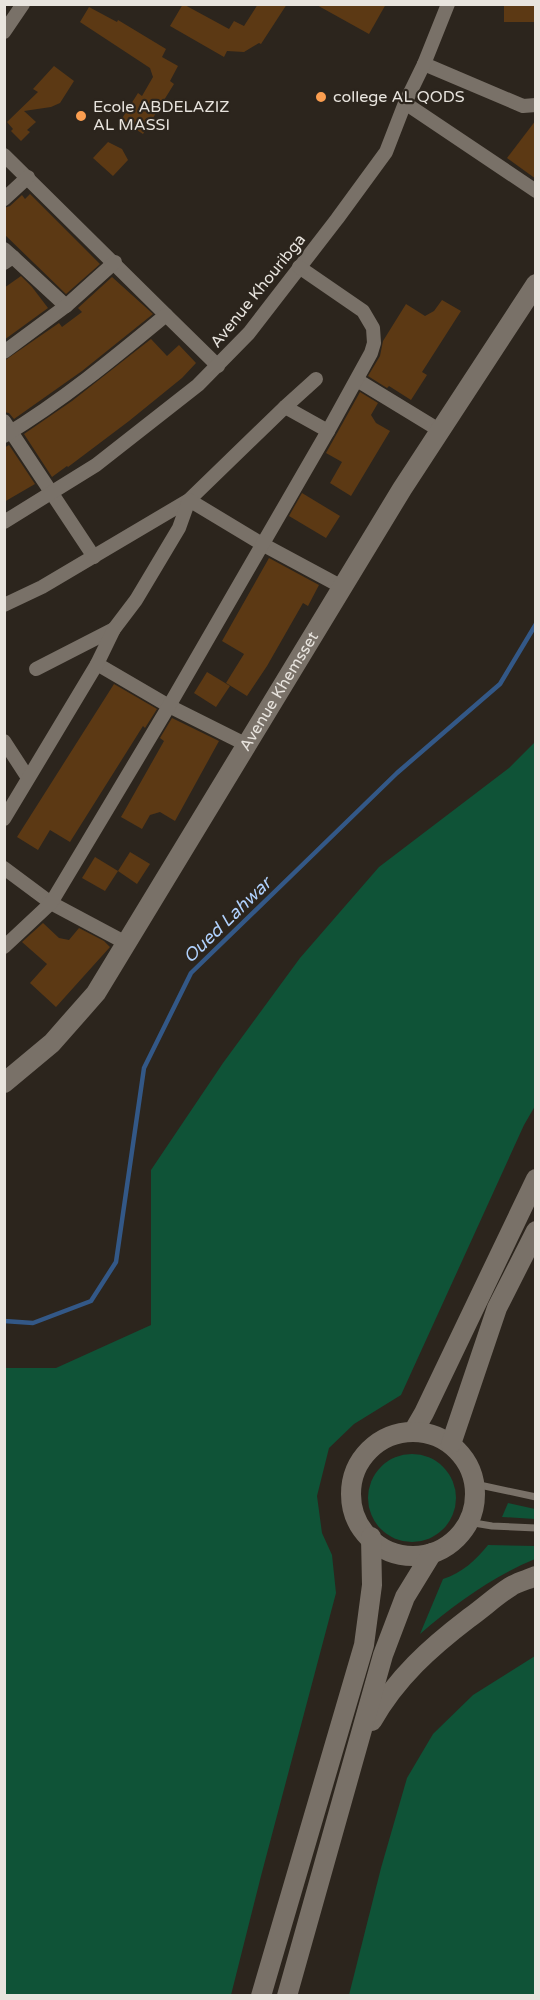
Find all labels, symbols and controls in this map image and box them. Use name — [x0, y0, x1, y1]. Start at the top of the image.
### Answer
place label: college AL QODS — [333, 87, 465, 107]
marker: college AL QODS — [314, 90, 328, 104]
place label: Ecole ABDELAZIZ AL MASSI — [93, 97, 229, 135]
marker: Ecole ABDELAZIZ AL MASSI — [74, 109, 88, 123]
street label: Avenue Khouribga — [206, 230, 310, 352]
street label: Avenue Khemsset — [235, 628, 323, 755]
water label: Oued Lahwar — [178, 871, 277, 968]

